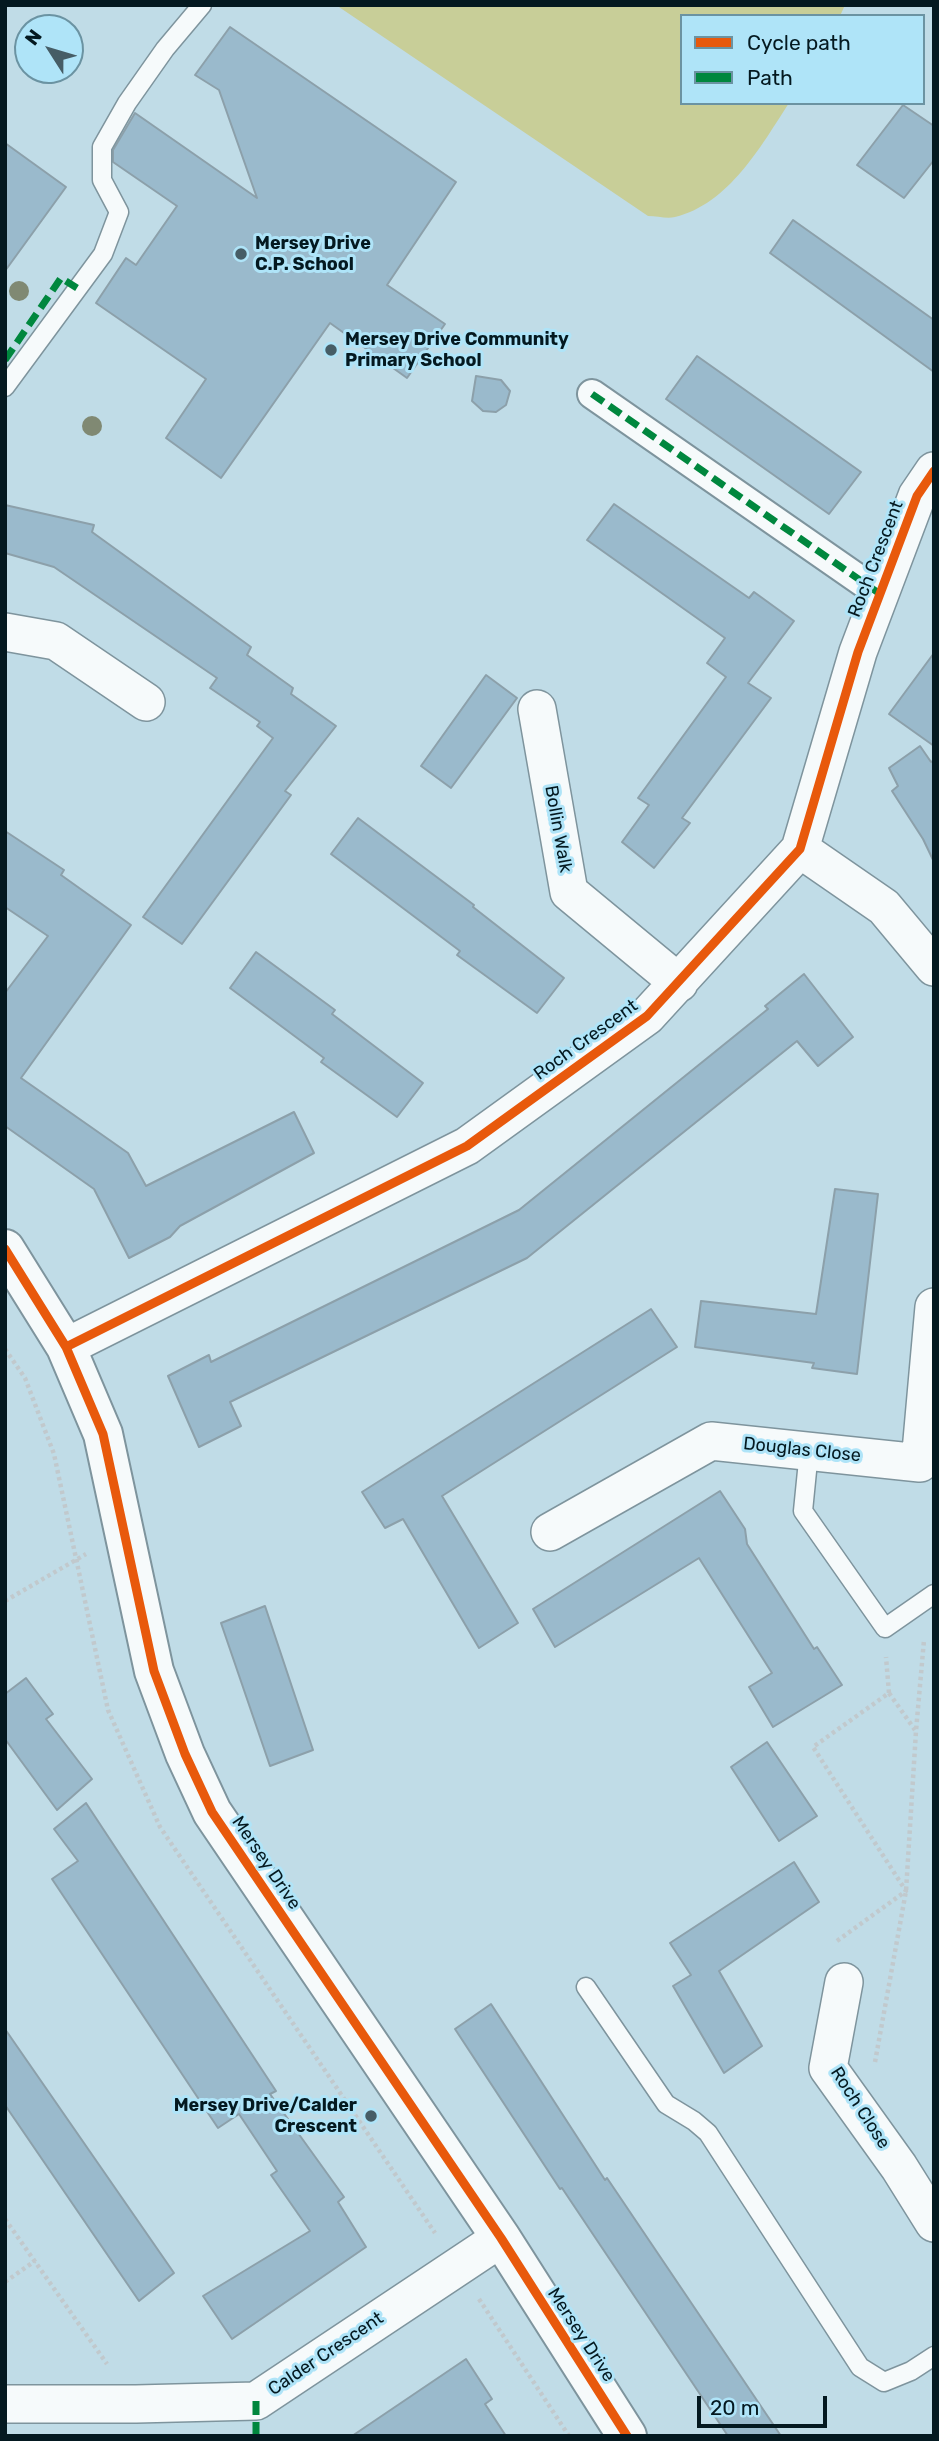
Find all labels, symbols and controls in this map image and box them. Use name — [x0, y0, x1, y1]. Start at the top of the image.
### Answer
north arrow — [14, 14, 84, 84]
legend — [680, 14, 925, 105]
text: N — [20, 25, 47, 50]
text: Cycle path — [747, 30, 851, 55]
text: Path — [747, 65, 793, 90]
place label: Mersey Drive C.P. School — [255, 233, 371, 276]
marker: Mersey Drive C.P. School — [233, 246, 249, 262]
place label: Mersey Drive Community Primary School — [345, 329, 569, 372]
marker: Mersey Drive Community Primary School — [323, 342, 339, 358]
street label: Roch Crescent — [844, 498, 908, 620]
street label: Bollin Walk — [540, 784, 576, 874]
street label: Roch Crescent — [530, 995, 642, 1085]
street label: Douglas Close — [742, 1433, 862, 1467]
street label: Mersey Drive — [227, 1812, 305, 1914]
street label: Roch Close — [826, 2063, 894, 2153]
place label: Mersey Drive/Calder Crescent — [174, 2095, 357, 2138]
marker: Mersey Drive/Calder Crescent — [363, 2108, 379, 2124]
street label: Mersey Drive — [543, 2284, 619, 2386]
street label: Calder Crescent — [264, 2308, 388, 2400]
scale bar — [701, 2382, 830, 2426]
text: 20 m — [710, 2395, 759, 2420]

